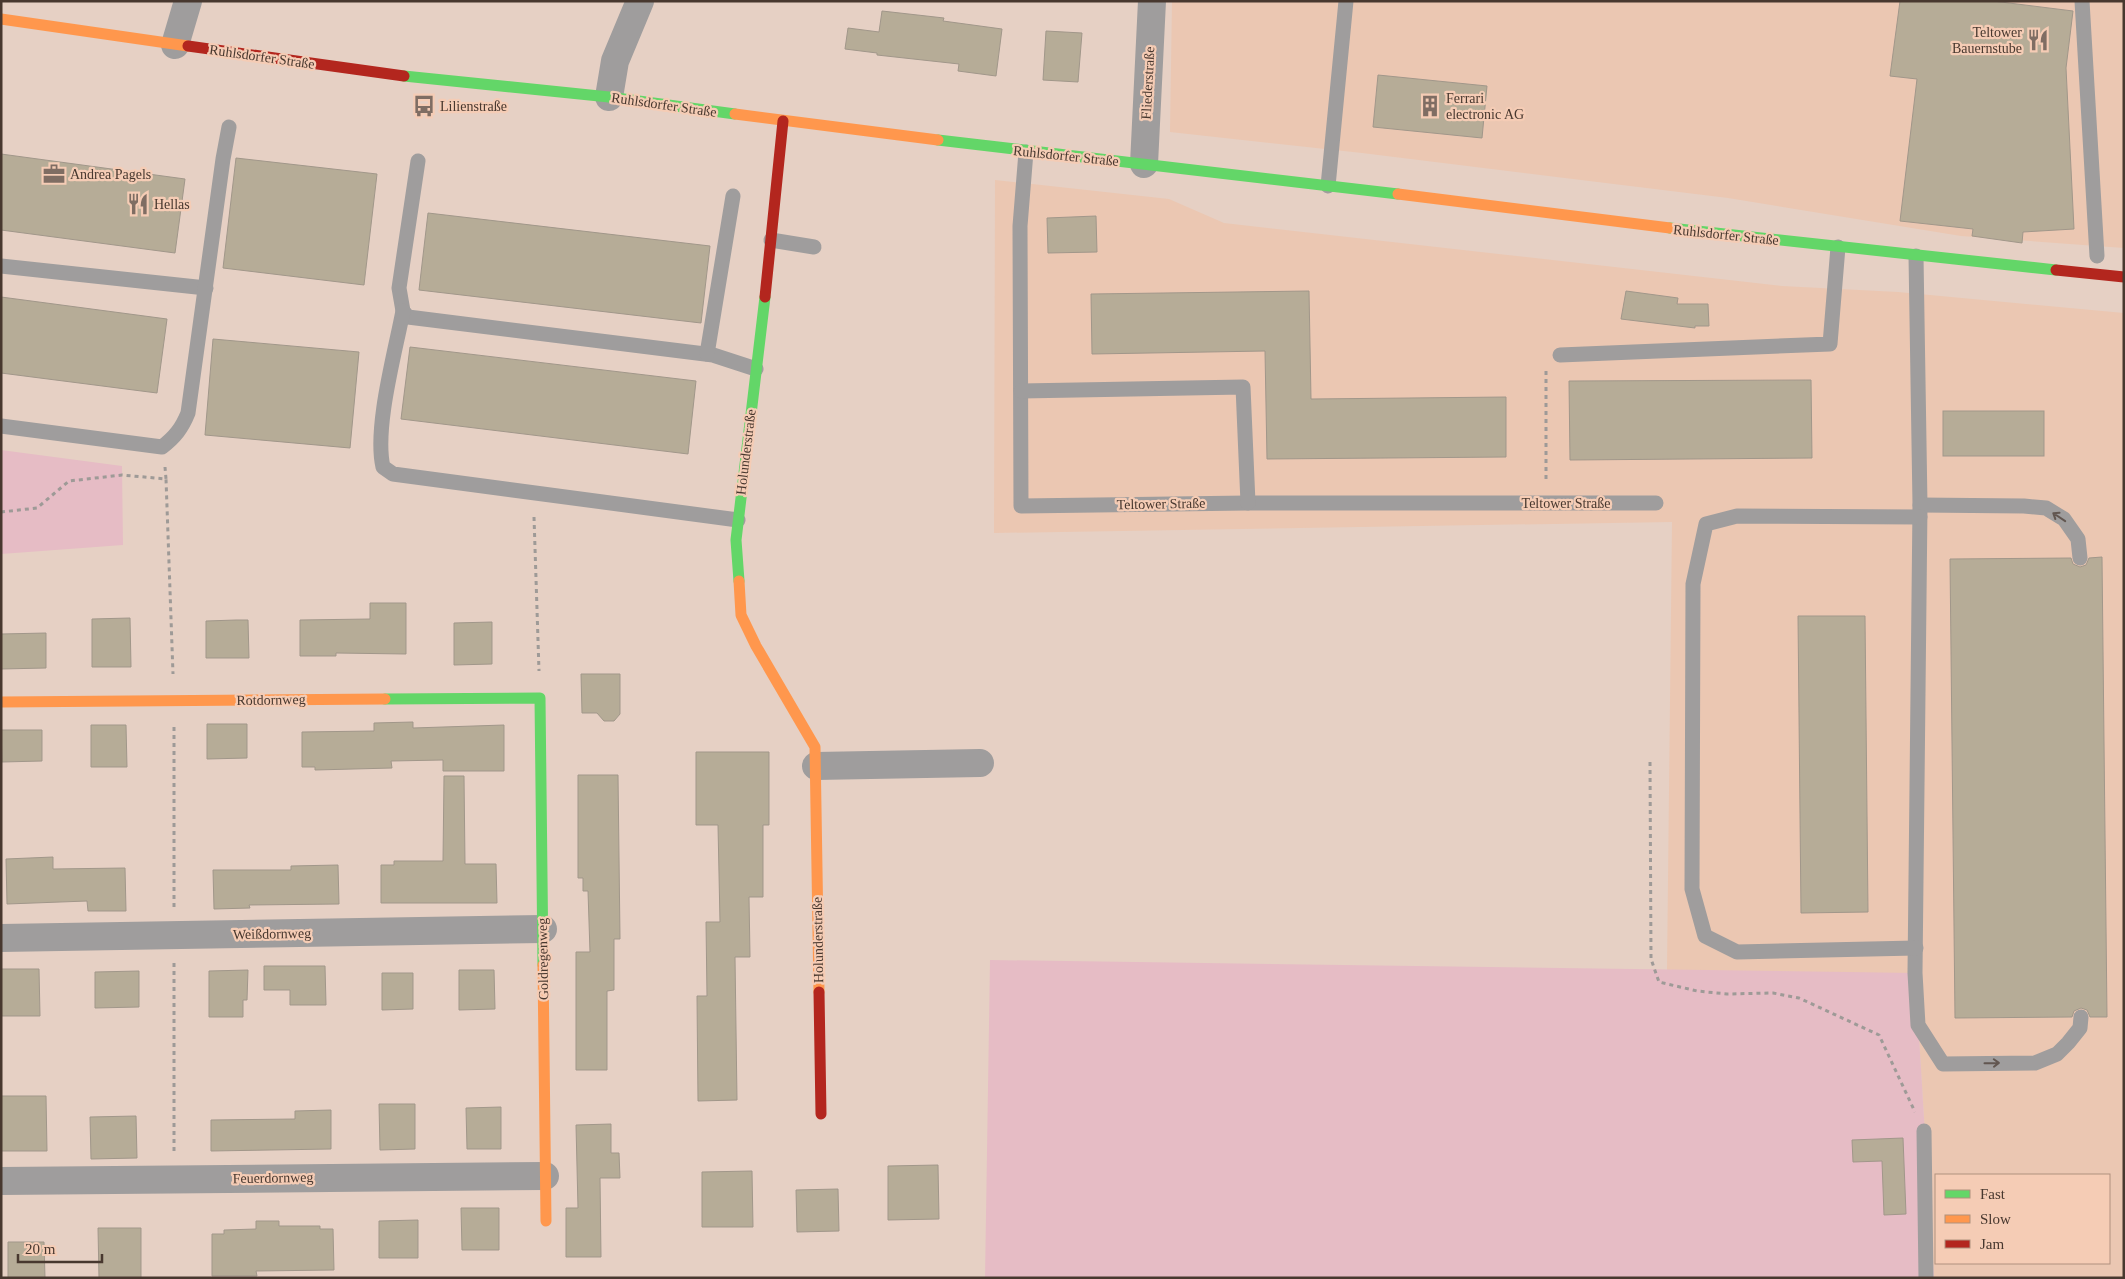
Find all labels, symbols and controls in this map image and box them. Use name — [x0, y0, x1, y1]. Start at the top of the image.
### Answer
place label: Teltower Bauernstube — [1952, 25, 2022, 56]
restaurant icon: Teltower Bauernstube — [2025, 27, 2051, 53]
street label: Ruhlsdorfer Straße — [208, 42, 316, 72]
street label: Fliederstraße — [1139, 46, 1157, 120]
street label: Ruhlsdorfer Straße — [610, 90, 718, 120]
place label: Ferrari electronic AG — [1446, 91, 1524, 122]
bus stop icon: Lilienstraße — [411, 93, 437, 119]
building icon: Ferrari electronic AG — [1417, 93, 1443, 119]
place label: Lilienstraße — [440, 99, 507, 114]
street label: Ruhlsdorfer Straße — [1012, 143, 1120, 169]
office icon: Andrea Pagels — [41, 161, 67, 187]
place label: Andrea Pagels — [70, 167, 151, 182]
restaurant icon: Hellas — [125, 191, 151, 217]
place label: Hellas — [154, 197, 190, 212]
street label: Ruhlsdorfer Straße — [1672, 222, 1780, 248]
street label: Holunderstraße — [733, 408, 759, 496]
street label: Teltower Straße — [1116, 496, 1206, 512]
street label: Teltower Straße — [1522, 496, 1610, 511]
one-way arrow — [2052, 511, 2066, 522]
street label: Rotdornweg — [236, 692, 306, 708]
street label: Holunderstraße — [810, 897, 826, 983]
street label: Goldregenweg — [535, 918, 551, 1000]
street label: Weißdornweg — [233, 926, 311, 942]
one-way arrow — [1984, 1058, 2000, 1068]
street label: Feuerdornweg — [232, 1170, 314, 1186]
legend — [1935, 1174, 2110, 1264]
text: Fast — [1980, 1186, 2006, 1202]
text: Slow — [1980, 1211, 2011, 1227]
scale bar — [18, 1232, 101, 1264]
text: Jam — [1980, 1236, 2004, 1252]
text: 20 m — [25, 1241, 56, 1257]

